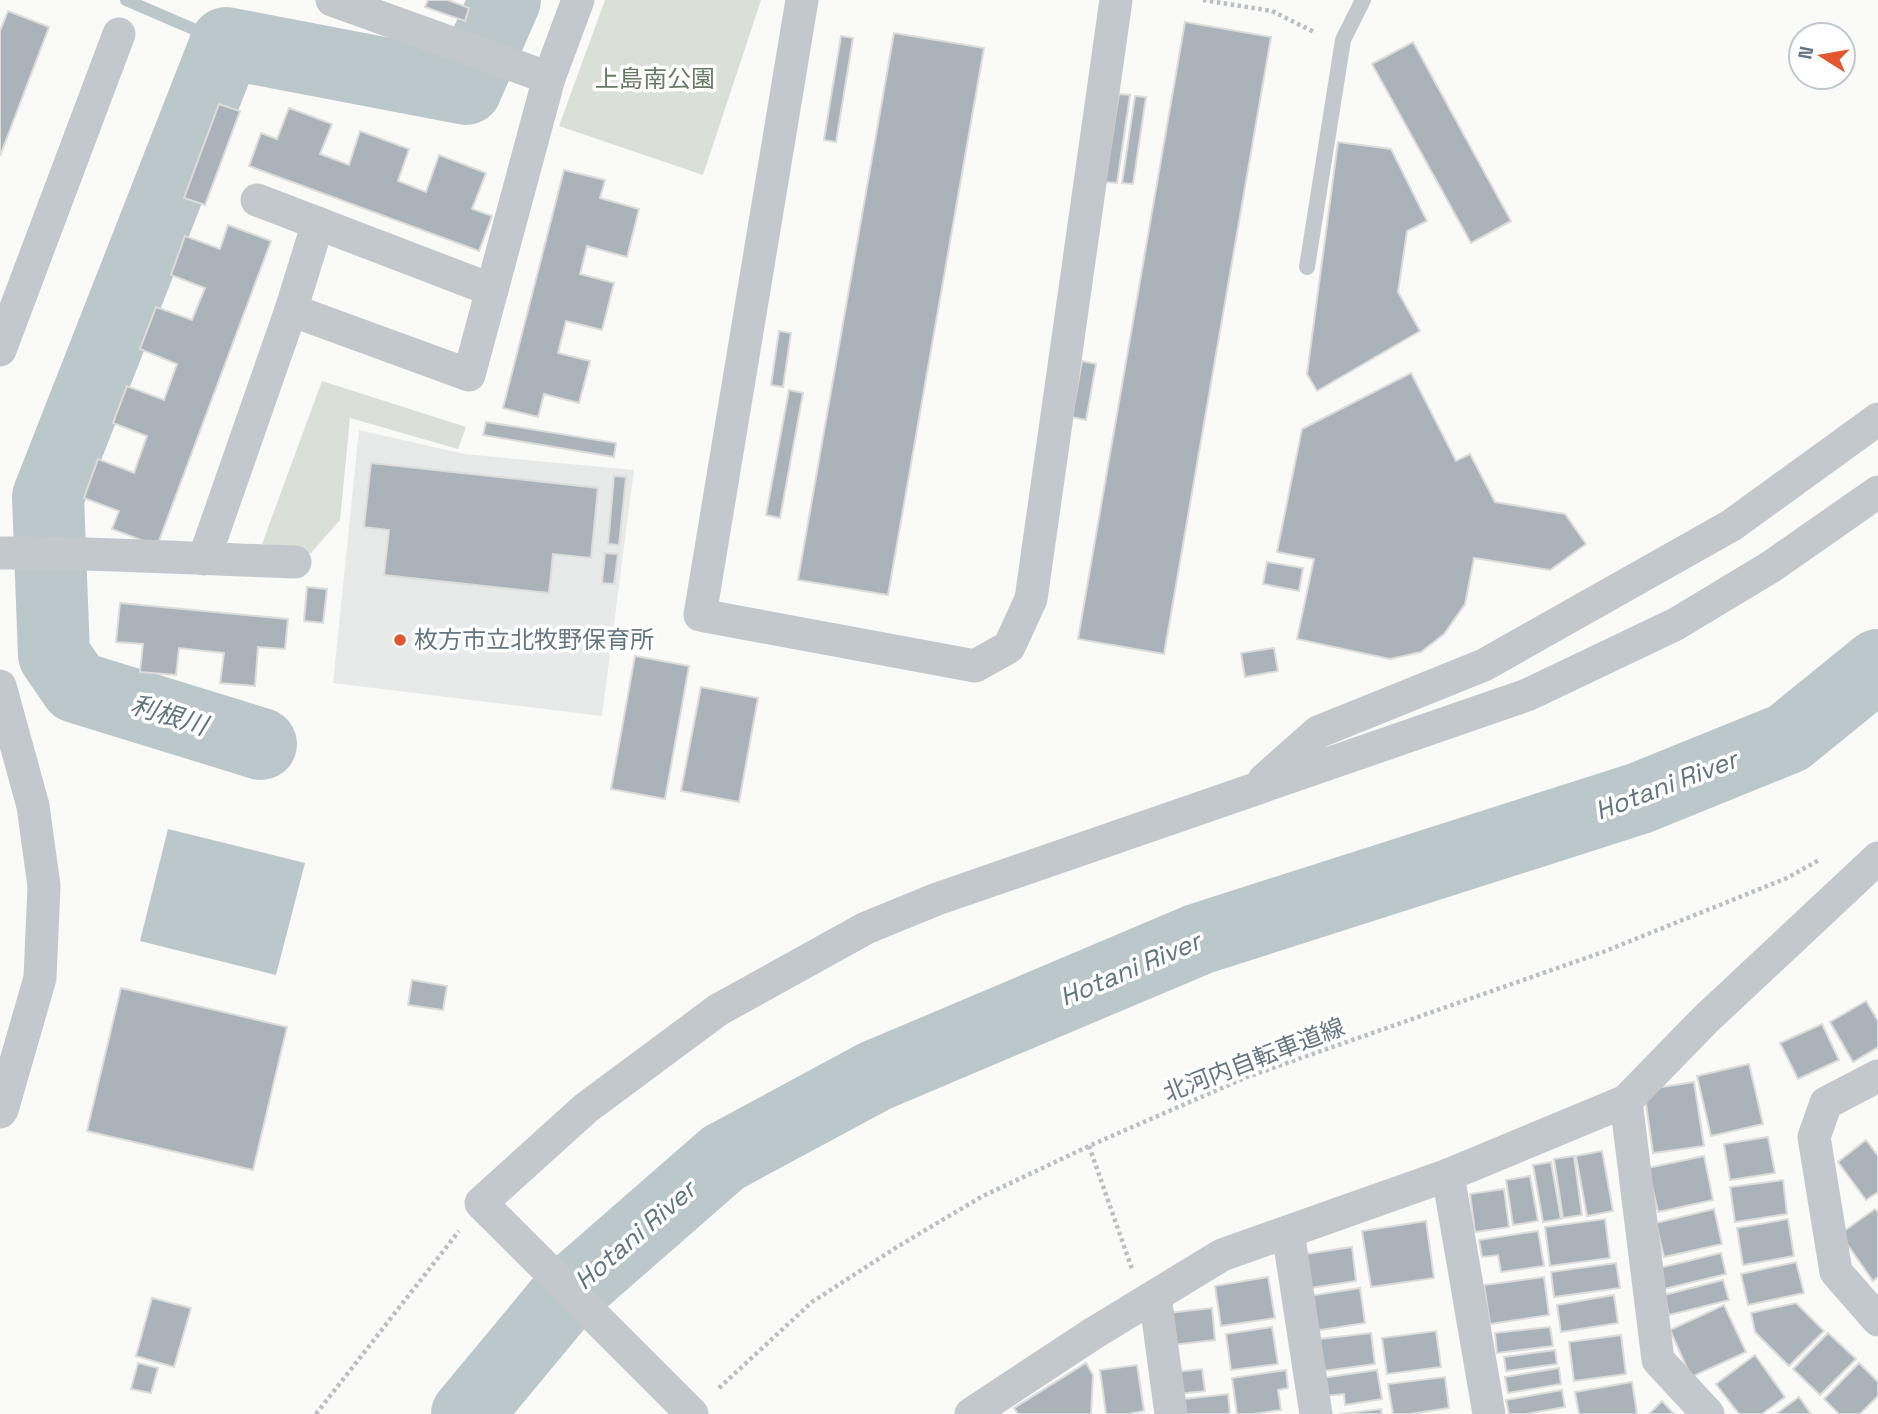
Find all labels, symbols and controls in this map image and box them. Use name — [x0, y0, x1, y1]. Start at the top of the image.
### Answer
north arrow — [1787, 21, 1857, 91]
text: N — [1792, 44, 1819, 61]
park label: 上島南公園 — [595, 63, 715, 94]
place label: 枚方市立北牧野保育所 — [414, 624, 654, 655]
marker: 枚方市立北牧野保育所 — [392, 632, 408, 648]
water label: 利根川 — [127, 687, 214, 744]
water label: Hotani River — [1590, 741, 1745, 828]
water label: Hotani River — [1054, 923, 1209, 1014]
street label: 北河内自転車道線 — [1159, 1011, 1349, 1108]
water label: Hotani River — [567, 1171, 705, 1297]

